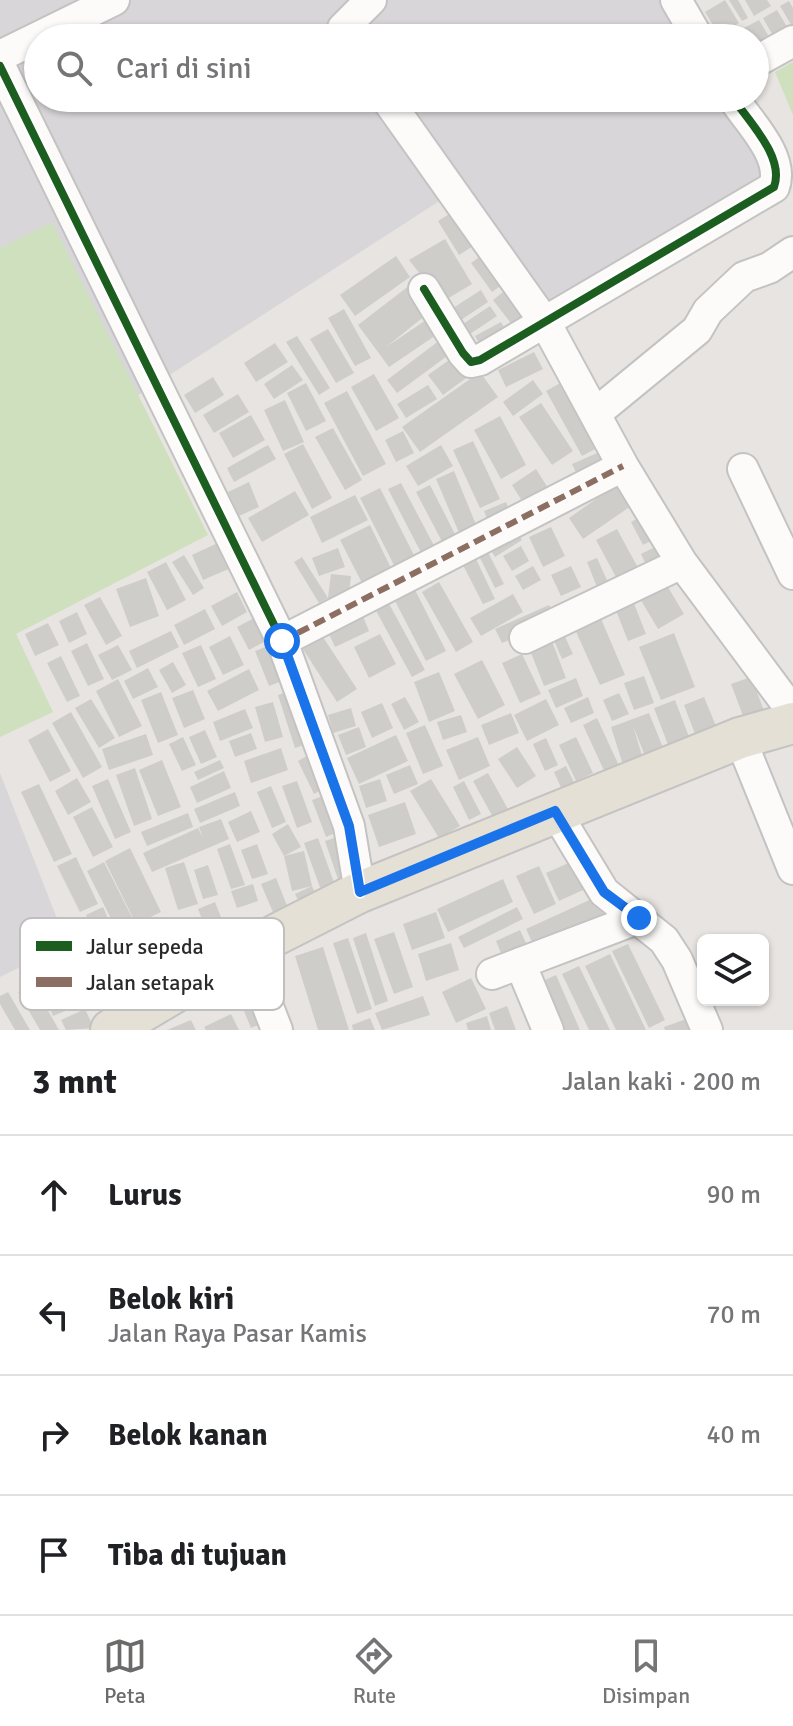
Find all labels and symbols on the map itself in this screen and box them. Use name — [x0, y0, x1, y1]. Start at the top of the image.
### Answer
route start — [264, 623, 300, 659]
route end — [621, 900, 657, 936]
legend — [20, 918, 284, 1010]
text: Jalur sepeda — [86, 933, 204, 960]
text: Jalan setapak — [86, 969, 214, 996]

